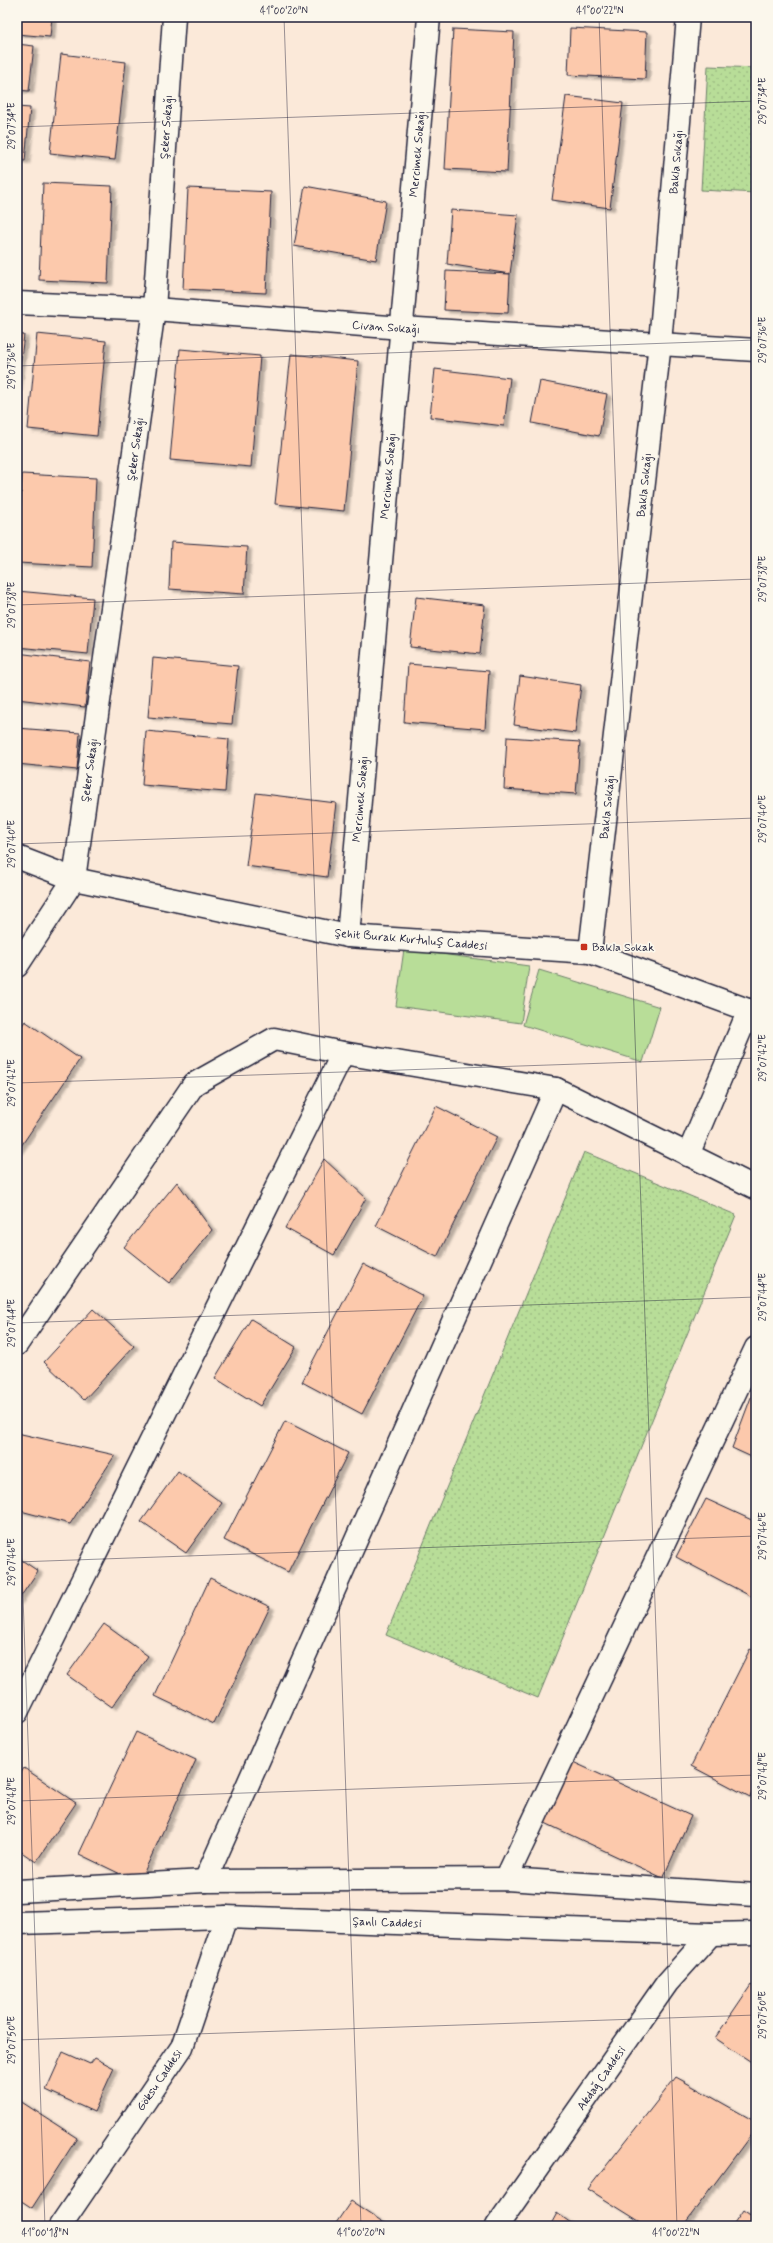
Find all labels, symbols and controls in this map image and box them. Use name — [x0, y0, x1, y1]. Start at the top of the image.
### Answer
text: 41°00'20"N — [260, 4, 308, 18]
text: 41°00'22"N — [576, 4, 624, 18]
text: 29°07'34"E — [756, 77, 770, 125]
street label: Şeker Sokağı — [157, 94, 177, 160]
text: 29°07'34"E — [5, 102, 19, 150]
street label: Mercimek Sokağı — [406, 110, 430, 198]
street label: Bakla Sokağı — [666, 129, 688, 195]
text: 29°07'36"E — [756, 317, 770, 363]
street label: Civan Sokağı — [351, 318, 421, 338]
text: 29°07'36"E — [5, 343, 19, 389]
street label: Şeker Sokağı — [124, 416, 148, 482]
street label: Mercimek Sokağı — [377, 432, 401, 520]
street label: Bakla Sokağı — [634, 452, 656, 518]
text: 29°07'38"E — [756, 556, 770, 602]
text: 29°07'38"E — [5, 582, 19, 628]
street label: Şeker Sokağı — [78, 737, 102, 803]
street label: Mercimek Sokağı — [349, 755, 373, 843]
street label: Bakla Sokağı — [597, 774, 619, 840]
text: 29°07'40"E — [756, 795, 770, 843]
text: 29°07'40"E — [5, 820, 19, 868]
street label: Şehit Burak Kurtuluş Caddesi — [334, 925, 488, 955]
place label: Bakla Sokak — [592, 940, 654, 956]
marker: Bakla Sokak — [579, 942, 589, 952]
text: 29°07'42"E — [756, 1034, 770, 1082]
text: 29°07'42"E — [5, 1059, 19, 1107]
text: 29°07'44"E — [756, 1273, 770, 1321]
text: 29°07'44"E — [5, 1299, 19, 1347]
text: 29°07'46"E — [756, 1512, 770, 1560]
text: 29°07'46"E — [5, 1538, 19, 1586]
text: 29°07'48"E — [756, 1752, 770, 1800]
text: 29°07'48"E — [5, 1777, 19, 1825]
street label: Şanlı Caddesi — [352, 1914, 422, 1932]
text: 29°07'50"E — [756, 1991, 770, 2039]
text: 29°07'50"E — [5, 2016, 19, 2064]
street label: Akdağ Caddesi — [574, 2043, 630, 2114]
street label: Göksu Caddesi — [133, 2046, 187, 2115]
text: 41°00'18"N — [21, 2226, 69, 2240]
text: 41°00'20"N — [337, 2226, 385, 2240]
text: 41°00'22"N — [652, 2226, 700, 2240]

